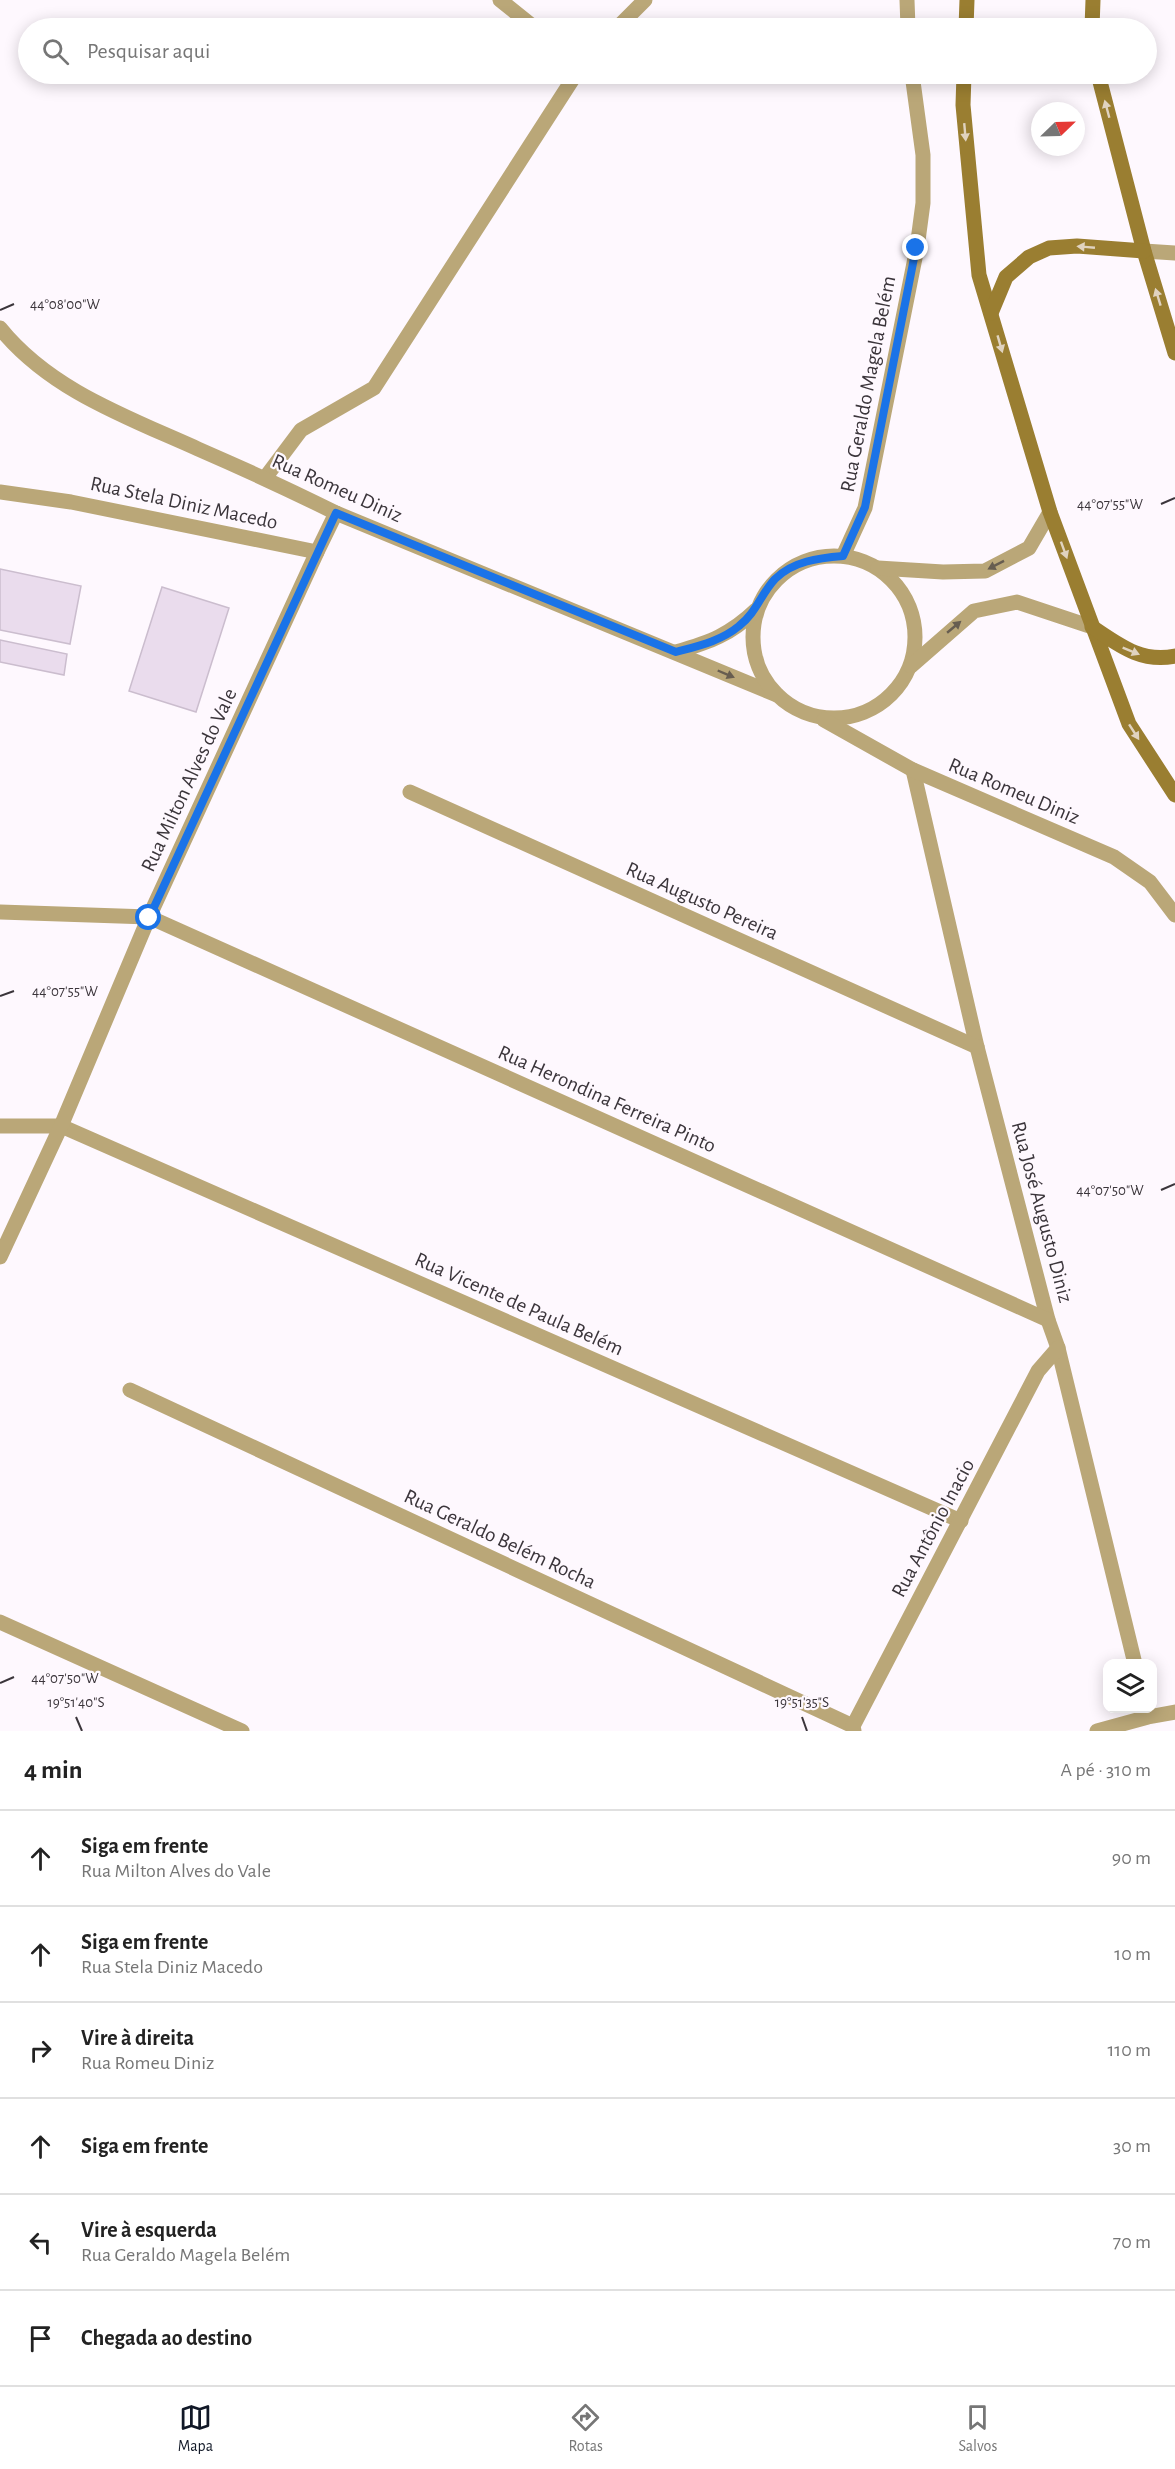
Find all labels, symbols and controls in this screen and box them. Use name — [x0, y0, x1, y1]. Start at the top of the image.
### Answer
search box — [18, 18, 1157, 84]
icon: search — [39, 35, 72, 68]
text: Pesquisar aqui — [87, 40, 210, 62]
one-way arrow — [1102, 100, 1111, 118]
north arrow — [1031, 102, 1085, 156]
one-way arrow — [960, 122, 970, 141]
route end — [902, 234, 928, 260]
one-way arrow — [1076, 242, 1095, 252]
street label: Rua Geraldo Magela Belém — [837, 274, 899, 494]
one-way arrow — [1153, 288, 1162, 306]
text: 44°08'00"W — [30, 297, 101, 312]
one-way arrow — [996, 335, 1005, 353]
street label: Rua Romeu Diniz — [269, 450, 405, 526]
street label: Rua Stela Diniz Macedo — [88, 473, 280, 533]
text: 44°07'55"W — [1077, 497, 1144, 512]
one-way arrow — [1060, 541, 1069, 559]
one-way arrow — [987, 560, 1004, 570]
one-way arrow — [947, 621, 962, 633]
one-way arrow — [1122, 647, 1140, 656]
one-way arrow — [718, 669, 735, 678]
street label: Rua Milton Alves do Vale — [137, 685, 241, 875]
one-way arrow — [1128, 724, 1139, 740]
street label: Rua Romeu Diniz — [945, 754, 1083, 828]
street label: Rua Augusto Pereira — [623, 858, 781, 944]
route start — [135, 904, 161, 930]
text: 44°07'55"W — [32, 984, 99, 999]
street label: Rua Herondina Ferreira Pinto — [495, 1041, 719, 1157]
street label: Rua José Augusto Diniz — [1008, 1119, 1076, 1305]
text: 44°07'50"W — [1076, 1183, 1144, 1198]
street label: Rua Vicente de Paula Belém — [412, 1248, 626, 1360]
street label: Rua Antônio Inacio — [888, 1455, 978, 1601]
street label: Rua Geraldo Belém Rocha — [401, 1485, 599, 1593]
map controls — [1103, 1659, 1157, 1713]
button: layers — [1103, 1659, 1157, 1713]
text: 44°07'50"W — [31, 1671, 99, 1686]
text: 19°51'40"S — [48, 1695, 104, 1710]
text: 19°51'35"S — [775, 1695, 829, 1710]
text: 4 min — [24, 1757, 83, 1783]
text: A pé · 310 m — [1061, 1760, 1151, 1780]
text: Siga em frente — [81, 1835, 208, 1857]
icon: ahead — [24, 1842, 57, 1875]
text: 90 m — [1112, 1848, 1151, 1868]
text: Rua Milton Alves do Vale — [81, 1861, 271, 1881]
text: Siga em frente — [81, 1931, 208, 1953]
icon: ahead — [24, 1938, 57, 1971]
text: 10 m — [1114, 1944, 1151, 1964]
text: Rua Stela Diniz Macedo — [81, 1957, 263, 1977]
text: Vire à direita — [81, 2027, 194, 2049]
icon: right — [24, 2034, 57, 2067]
text: 110 m — [1107, 2040, 1151, 2060]
text: Rua Romeu Diniz — [81, 2053, 214, 2073]
icon: ahead — [24, 2130, 57, 2163]
text: Siga em frente — [81, 2135, 208, 2157]
text: 30 m — [1113, 2136, 1151, 2156]
text: Vire à esquerda — [81, 2219, 217, 2241]
icon: left — [24, 2226, 57, 2259]
text: 70 m — [1113, 2232, 1151, 2252]
text: Rua Geraldo Magela Belém — [81, 2245, 290, 2265]
icon: arrive — [24, 2322, 57, 2355]
text: Chegada ao destino — [81, 2327, 252, 2349]
tab: Mapa — [178, 2401, 213, 2456]
tab: Rotas — [568, 2401, 603, 2456]
tab: Salvos — [958, 2401, 997, 2456]

